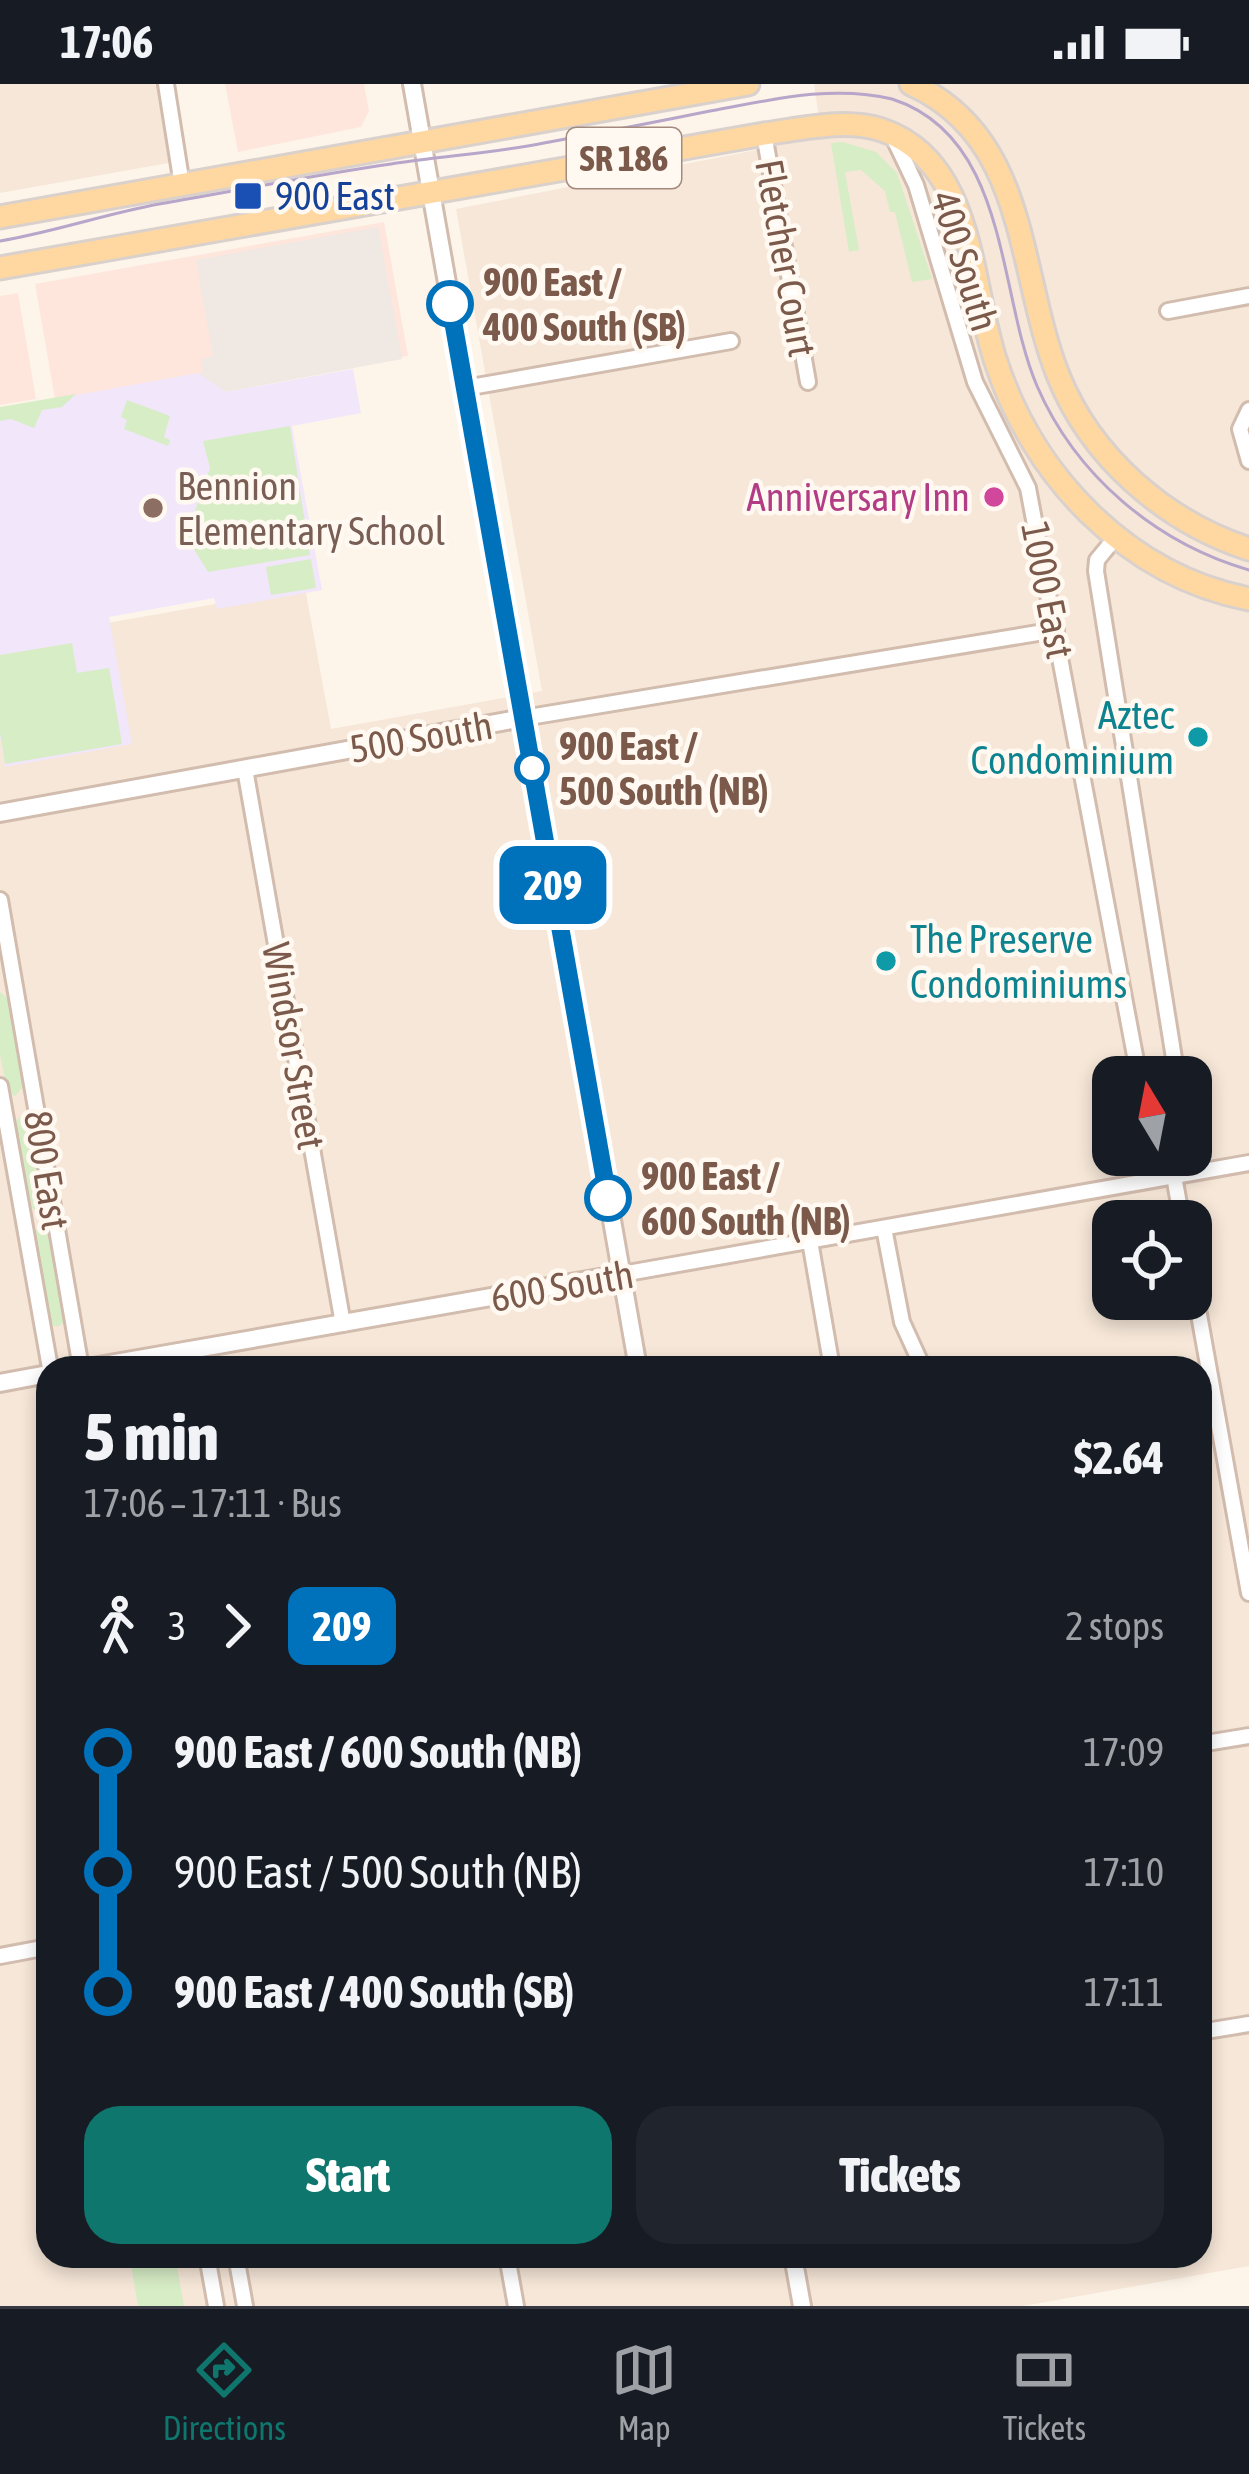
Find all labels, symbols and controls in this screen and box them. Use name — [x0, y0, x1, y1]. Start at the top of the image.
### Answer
text: 17:06 — [60, 16, 154, 68]
road number: SR 186 — [567, 128, 681, 188]
street label: Fletcher Court — [747, 156, 825, 360]
place label: 900 East — [275, 174, 395, 218]
marker: 900 East — [232, 180, 264, 212]
street label: 400 South — [923, 186, 1007, 336]
place label: 900 East / 400 South (SB) — [482, 260, 686, 349]
marker: 900 East / 400 South (SB) — [428, 282, 472, 326]
place label: Bennion Elementary School — [177, 464, 445, 553]
place label: Anniversary Inn — [747, 475, 970, 519]
marker: Anniversary Inn — [981, 484, 1007, 510]
marker: Bennion Elementary School — [140, 495, 166, 521]
street label: 1000 East — [1013, 518, 1083, 662]
place label: Aztec Condominium — [971, 693, 1175, 782]
street label: 500 South — [346, 703, 496, 771]
place label: 900 East / 500 South (NB) — [559, 724, 769, 813]
marker: Aztec Condominium — [1185, 724, 1211, 750]
marker: 900 East / 500 South (NB) — [516, 752, 548, 784]
line badge: 209 — [484, 846, 622, 924]
text: 209 — [523, 861, 583, 909]
place label: The Preserve Condominiums — [910, 917, 1127, 1006]
street label: Windsor Street — [254, 939, 334, 1153]
marker: The Preserve Condominiums — [873, 948, 899, 974]
north arrow — [1092, 1056, 1212, 1176]
map controls — [1092, 1056, 1212, 1320]
street label: 800 East — [16, 1107, 78, 1233]
place label: 900 East / 600 South (NB) — [641, 1154, 851, 1243]
marker: 900 East / 600 South (NB) — [586, 1176, 630, 1220]
button: locate — [1092, 1200, 1212, 1320]
street label: 600 South — [487, 1252, 637, 1320]
text: 5 min — [84, 1398, 219, 1474]
text: $2.64 — [1074, 1432, 1164, 1484]
text: 17:06 – 17:11 · Bus — [84, 1481, 342, 1525]
icon: walk — [84, 1593, 150, 1659]
icon: forward — [204, 1593, 270, 1659]
text: 209 — [312, 1602, 372, 1650]
text: 3 — [168, 1604, 186, 1648]
text: 2 stops — [1065, 1604, 1164, 1648]
text: 900 East / 600 South (NB) — [174, 1726, 582, 1778]
text: 17:09 — [1083, 1730, 1164, 1774]
text: 900 East / 500 South (NB) — [174, 1846, 582, 1898]
text: 17:10 — [1084, 1850, 1164, 1894]
text: 900 East / 400 South (SB) — [174, 1966, 574, 2018]
text: 17:11 — [1084, 1970, 1164, 2014]
button: Start — [84, 2106, 612, 2244]
button: Tickets — [636, 2106, 1164, 2244]
tab: Directions — [163, 2337, 286, 2447]
tab: Map — [611, 2337, 677, 2447]
tab: Tickets — [1003, 2337, 1086, 2447]

